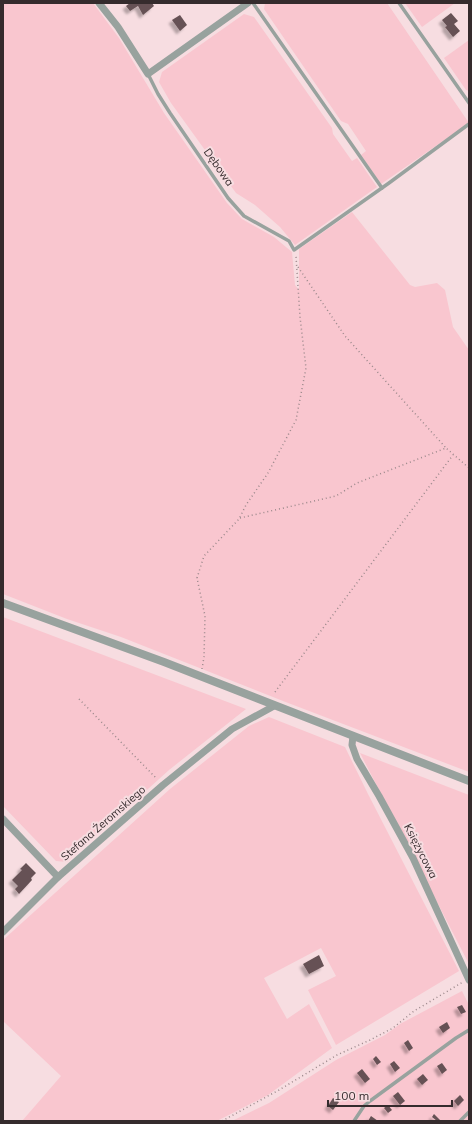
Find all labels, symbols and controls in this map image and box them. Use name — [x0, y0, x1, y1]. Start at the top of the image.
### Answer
street label: Dębowa — [201, 145, 237, 189]
street label: Stefana Żeromskiego — [58, 782, 148, 864]
street label: Księżycowa — [401, 821, 441, 881]
scale bar — [328, 1082, 452, 1108]
text: 100 m — [334, 1088, 369, 1103]

